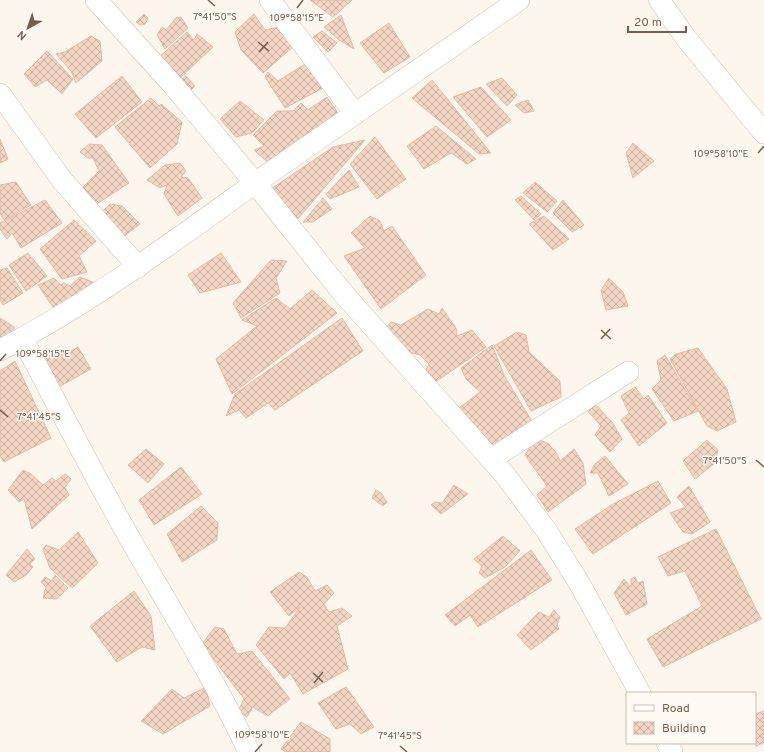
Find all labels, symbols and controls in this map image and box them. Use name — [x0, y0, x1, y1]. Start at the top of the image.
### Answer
north arrow — [8, 8, 48, 48]
scale bar — [628, 8, 686, 34]
text: 7°41'50"S — [193, 11, 237, 24]
text: 109°58'15"E — [270, 12, 324, 25]
text: 20 m — [634, 15, 662, 31]
text: N — [15, 27, 30, 43]
text: 109°58'10"E — [694, 148, 748, 161]
text: 109°58'15"E — [16, 348, 70, 361]
text: 7°41'45"S — [17, 411, 61, 424]
text: 7°41'50"S — [703, 455, 747, 468]
legend — [626, 692, 756, 744]
text: Road — [662, 701, 690, 717]
text: Building — [662, 721, 706, 737]
text: 109°58'10"E — [235, 729, 289, 742]
text: 7°41'45"S — [378, 730, 422, 743]

